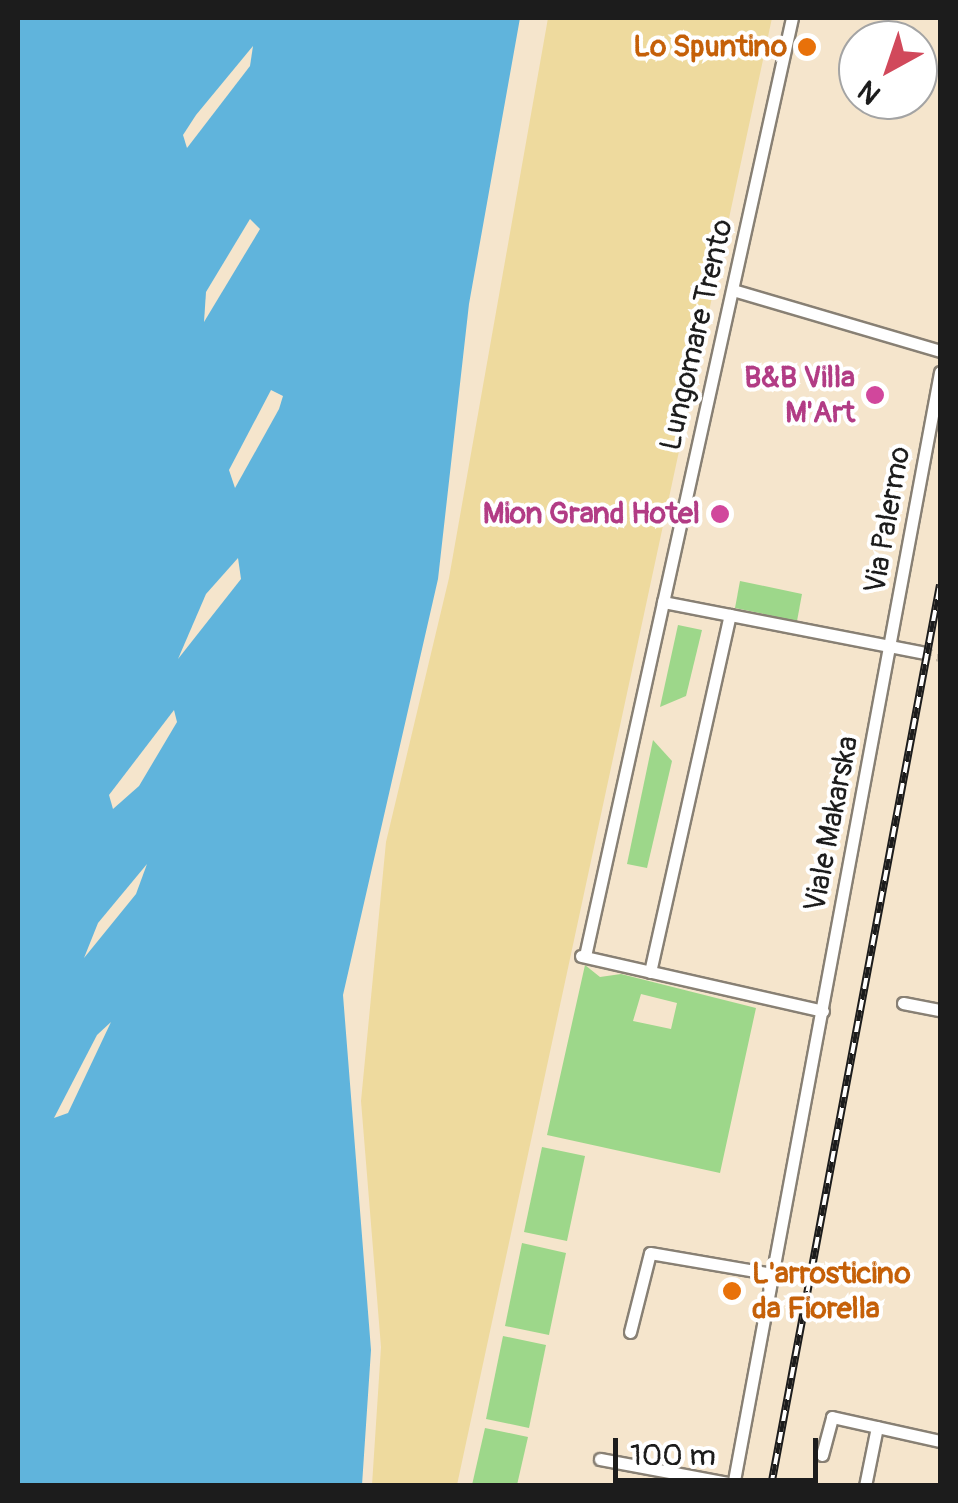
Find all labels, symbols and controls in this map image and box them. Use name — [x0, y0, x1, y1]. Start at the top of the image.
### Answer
north arrow — [838, 20, 938, 120]
place label: Lo Spuntino — [633, 29, 787, 65]
marker: Lo Spuntino — [796, 36, 818, 58]
text: N — [851, 72, 888, 111]
street label: Lungomare Trento — [653, 216, 741, 454]
place label: B&B Villa M'Art — [744, 360, 855, 430]
marker: B&B Villa M'Art — [864, 384, 886, 406]
street label: Via Palermo — [857, 444, 919, 596]
place label: Mion Grand Hotel — [483, 496, 700, 532]
marker: Mion Grand Hotel — [709, 503, 731, 525]
street label: Viale Makarska — [797, 733, 867, 915]
place label: L'arrosticino da Fiorella — [752, 1256, 911, 1326]
marker: L'arrosticino da Fiorella — [721, 1280, 743, 1302]
scale bar — [618, 1418, 823, 1480]
text: 100 m — [630, 1437, 716, 1474]

